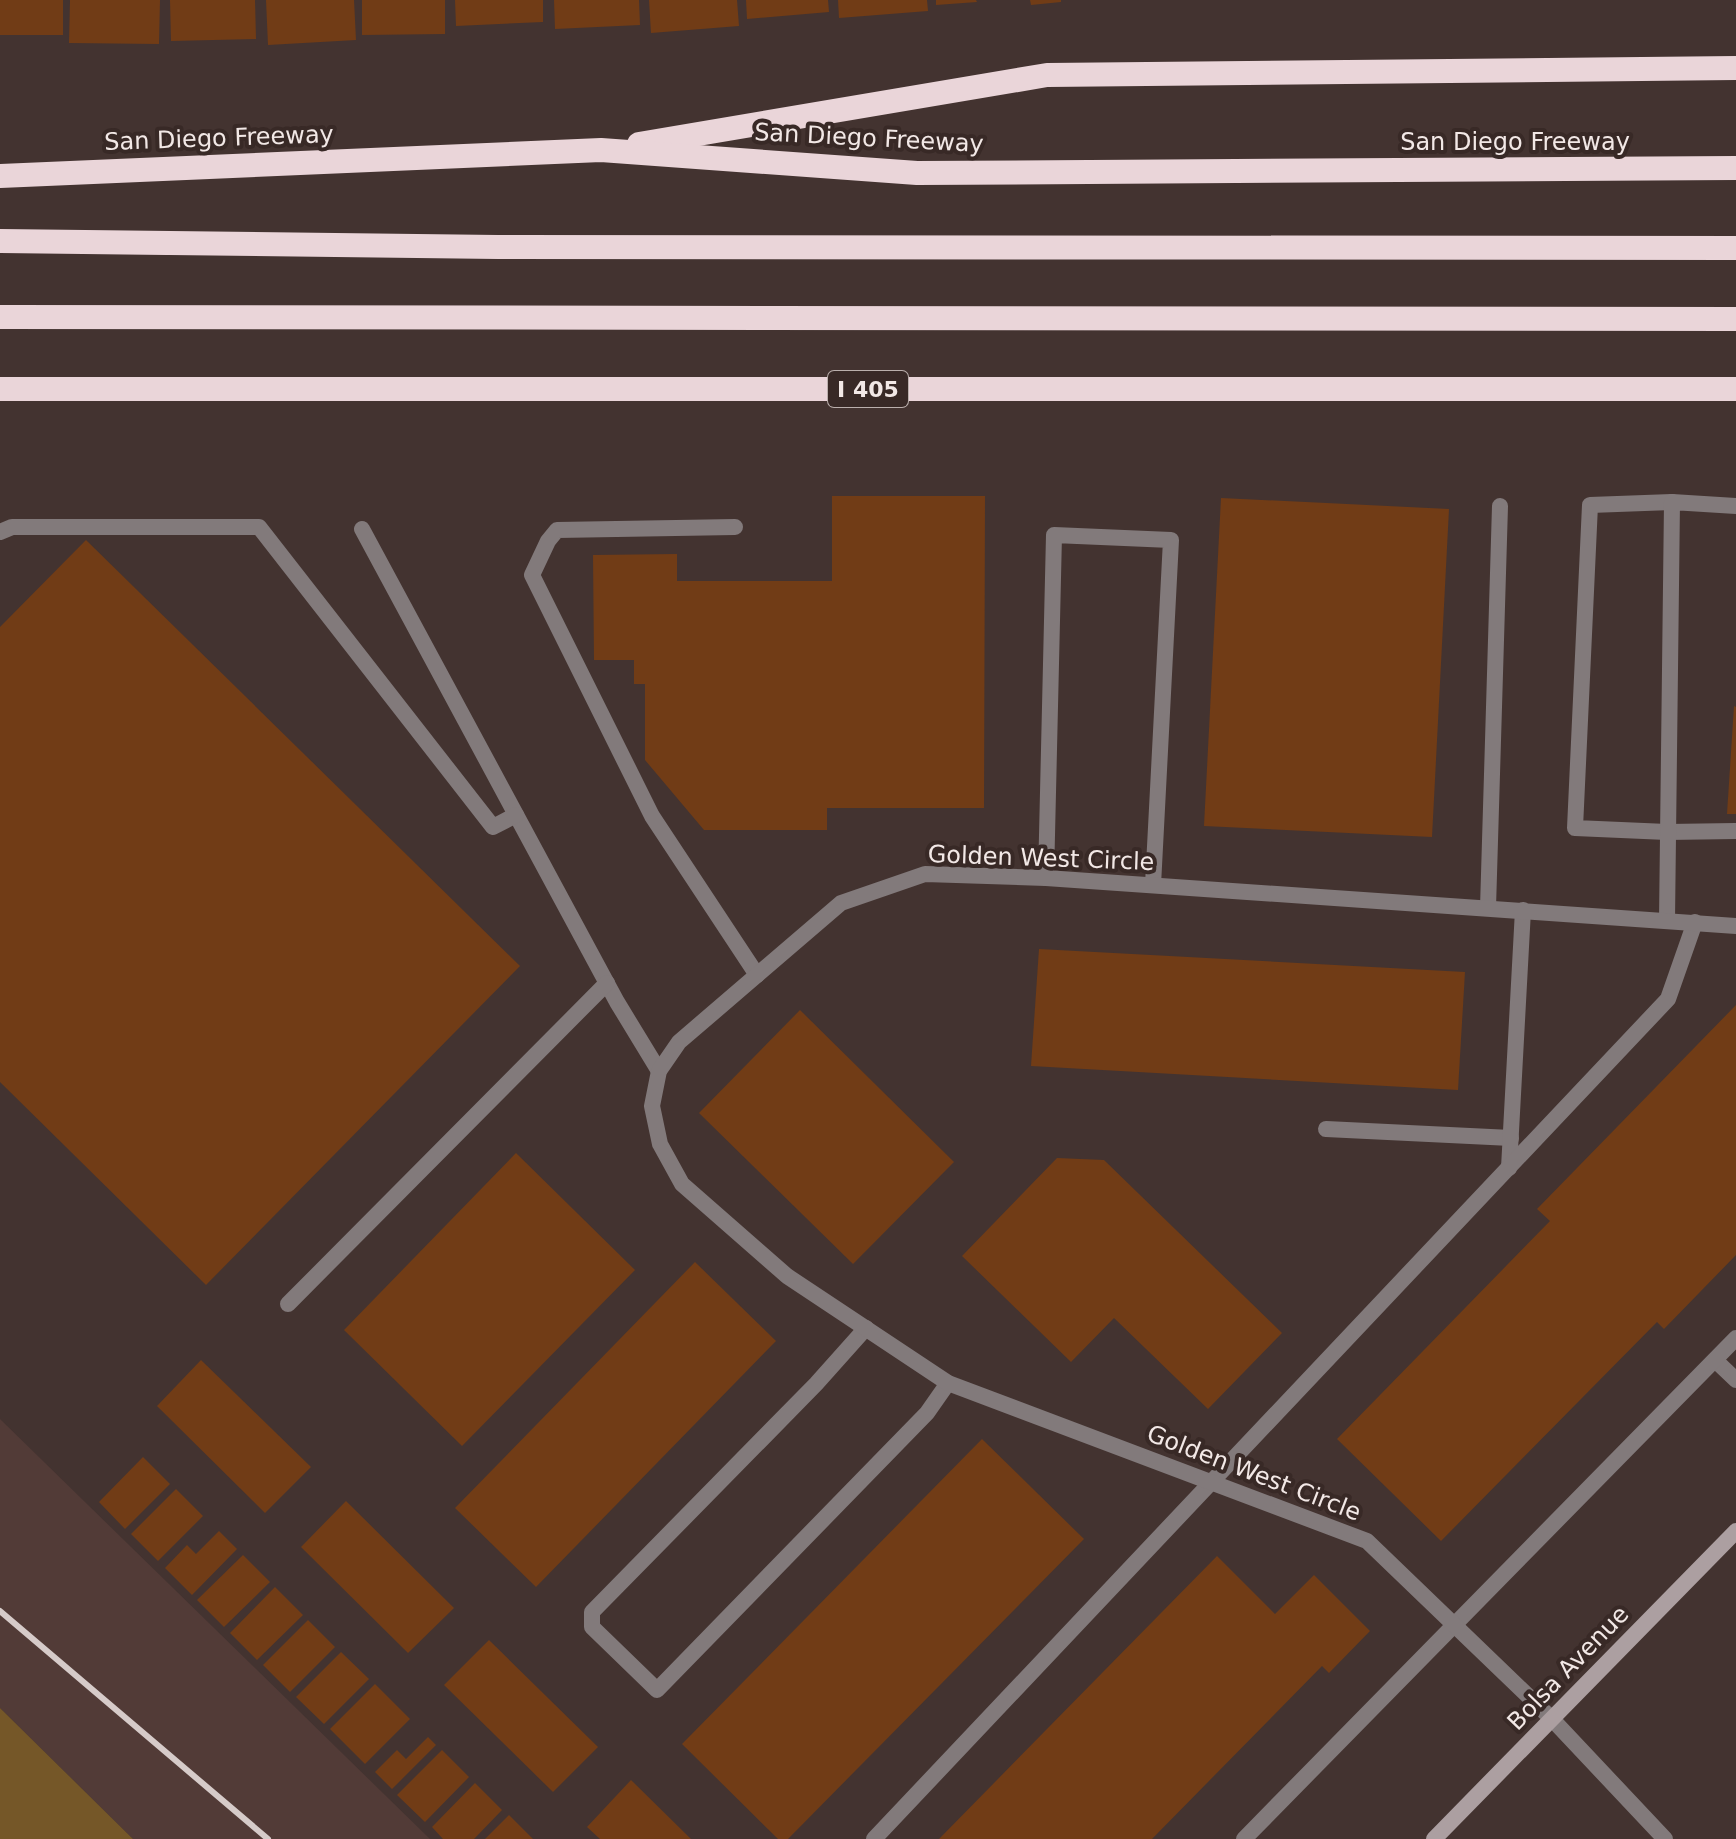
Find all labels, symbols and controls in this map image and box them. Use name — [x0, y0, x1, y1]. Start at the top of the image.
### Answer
street label: San Diego Freeway — [754, 118, 984, 158]
street label: San Diego Freeway — [104, 120, 334, 156]
street label: San Diego Freeway — [1400, 128, 1630, 156]
road number: I 405 — [828, 371, 908, 407]
street label: Golden West Circle — [927, 840, 1155, 876]
street label: Golden West Circle — [1143, 1419, 1365, 1527]
street label: Bolsa Avenue — [1502, 1600, 1634, 1736]

